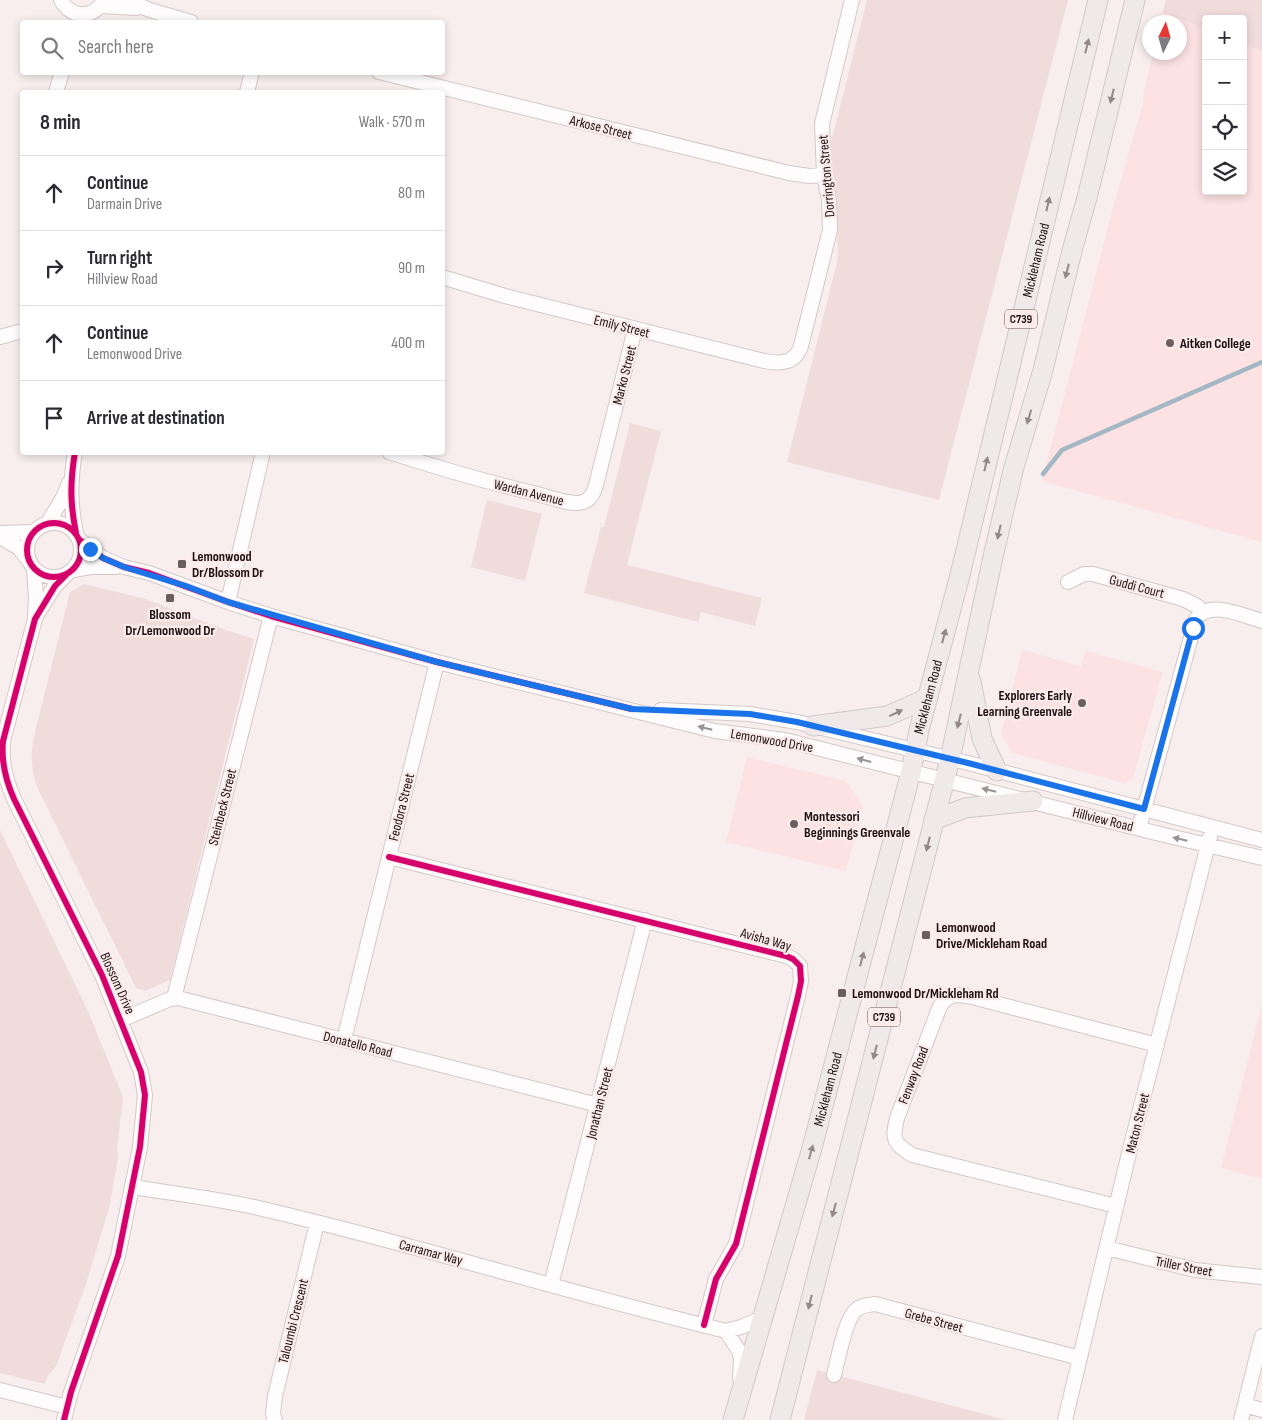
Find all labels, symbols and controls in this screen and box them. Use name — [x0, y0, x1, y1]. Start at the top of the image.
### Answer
north arrow — [1142, 15, 1187, 60]
map controls — [1202, 15, 1247, 195]
button: + — [1202, 15, 1247, 60]
search box — [20, 20, 445, 75]
icon: search — [38, 34, 66, 62]
text: Search here — [78, 36, 154, 59]
one-way arrow — [1083, 38, 1091, 53]
button: − — [1202, 60, 1247, 105]
one-way arrow — [1108, 89, 1116, 104]
button: locate — [1202, 105, 1247, 150]
text: 8 min — [40, 110, 81, 135]
street label: Arkose Street — [567, 111, 634, 143]
text: Walk · 570 m — [359, 113, 425, 132]
street label: Dorrington Street — [814, 134, 839, 218]
button: layers — [1202, 150, 1247, 195]
text: Continue — [87, 172, 148, 195]
icon: ahead — [40, 179, 68, 207]
text: 80 m — [398, 184, 425, 203]
text: Darmain Drive — [87, 195, 162, 214]
one-way arrow — [1044, 197, 1052, 212]
street label: Mickleham Road — [1019, 221, 1053, 299]
text: Turn right — [87, 247, 152, 270]
icon: right — [40, 254, 68, 282]
text: 90 m — [398, 259, 425, 278]
one-way arrow — [1063, 263, 1071, 278]
text: Hillview Road — [87, 270, 158, 289]
road number: C739 — [1005, 310, 1037, 328]
street label: Emily Street — [592, 311, 652, 342]
text: Continue — [87, 322, 148, 345]
icon: ahead — [40, 329, 68, 357]
text: 400 m — [391, 334, 425, 353]
place label: Aitken College — [1179, 335, 1251, 352]
marker: Aitken College — [1164, 337, 1176, 349]
street label: Marko Street — [609, 344, 640, 406]
text: Lemonwood Drive — [87, 345, 182, 364]
icon: arrive — [40, 404, 68, 432]
text: Arrive at destination — [87, 407, 225, 430]
one-way arrow — [1024, 409, 1032, 424]
one-way arrow — [983, 457, 991, 472]
street label: Wardan Avenue — [492, 476, 566, 509]
one-way arrow — [995, 524, 1003, 539]
route end — [79, 538, 102, 561]
place label: Lemonwood Dr/Blossom Dr — [192, 548, 264, 581]
marker: Lemonwood Dr/Blossom Dr — [176, 558, 188, 570]
street label: Guddi Court — [1108, 571, 1166, 602]
marker: Blossom Dr/Lemonwood Dr — [164, 592, 176, 604]
place label: Blossom Dr/Lemonwood Dr — [125, 606, 216, 639]
route start — [1182, 617, 1205, 640]
one-way arrow — [941, 628, 949, 643]
street label: Mickleham Road — [910, 658, 946, 736]
place label: Explorers Early Learning Greenvale — [977, 687, 1072, 720]
marker: Explorers Early Learning Greenvale — [1076, 697, 1088, 709]
one-way arrow — [888, 708, 903, 717]
one-way arrow — [955, 713, 963, 728]
one-way arrow — [697, 724, 712, 732]
street label: Lemonwood Drive — [729, 725, 814, 756]
one-way arrow — [856, 756, 871, 764]
street label: Steinbeck Street — [205, 767, 240, 847]
street label: Feodora Street — [385, 772, 418, 843]
one-way arrow — [982, 786, 997, 794]
street label: Hillview Road — [1071, 804, 1135, 835]
place label: Montessori Beginnings Greenvale — [804, 808, 910, 841]
marker: Montessori Beginnings Greenvale — [788, 818, 800, 830]
one-way arrow — [1173, 835, 1188, 843]
one-way arrow — [924, 837, 932, 852]
place label: Lemonwood Drive/Mickleham Road — [936, 919, 1047, 952]
street label: Avisha Way — [738, 924, 794, 955]
marker: Lemonwood Drive/Mickleham Road — [920, 929, 932, 941]
street label: Blossom Drive — [96, 950, 139, 1017]
one-way arrow — [859, 951, 867, 966]
place label: Lemonwood Dr/Mickleham Rd — [852, 985, 999, 1002]
marker: Lemonwood Dr/Mickleham Rd — [836, 987, 848, 999]
road number: C739 — [868, 1008, 900, 1026]
street label: Donatello Road — [322, 1028, 394, 1061]
street label: Fenway Road — [895, 1044, 932, 1107]
one-way arrow — [871, 1045, 879, 1060]
street label: Mickleham Road — [810, 1050, 846, 1128]
street label: Jonathan Street — [582, 1065, 617, 1142]
street label: Maton Street — [1122, 1091, 1153, 1155]
one-way arrow — [807, 1145, 815, 1160]
one-way arrow — [830, 1202, 838, 1217]
street label: Carramar Way — [397, 1236, 465, 1269]
street label: Triller Street — [1154, 1253, 1214, 1280]
street label: Taloumbi Crescent — [275, 1277, 312, 1365]
one-way arrow — [806, 1294, 814, 1309]
street label: Grebe Street — [903, 1305, 965, 1336]

